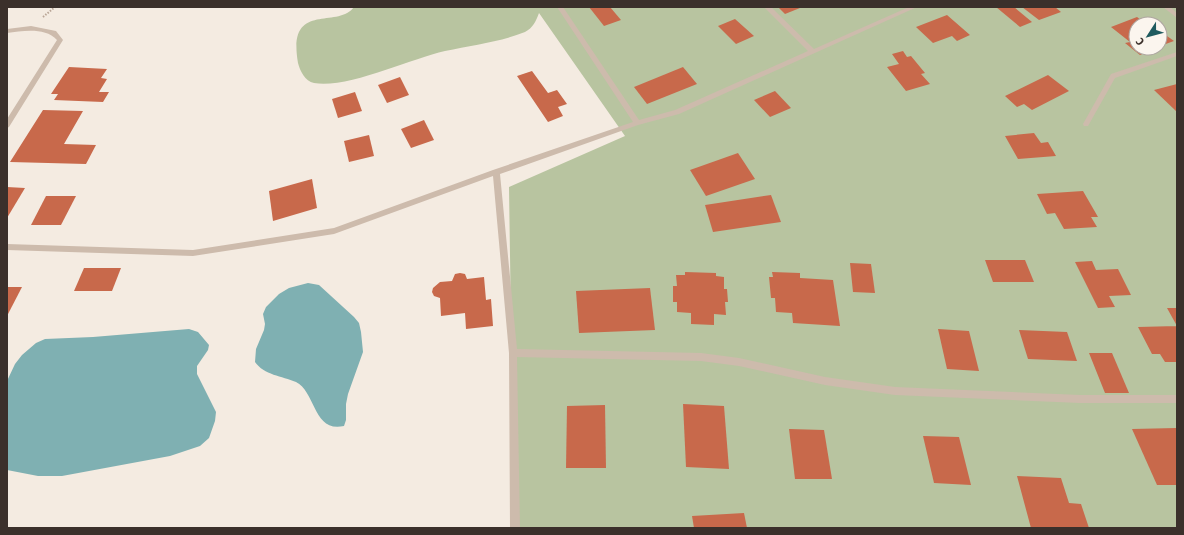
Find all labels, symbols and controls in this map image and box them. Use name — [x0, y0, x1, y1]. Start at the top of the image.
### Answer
north arrow — [1128, 16, 1168, 56]
text: С — [1133, 35, 1147, 48]

